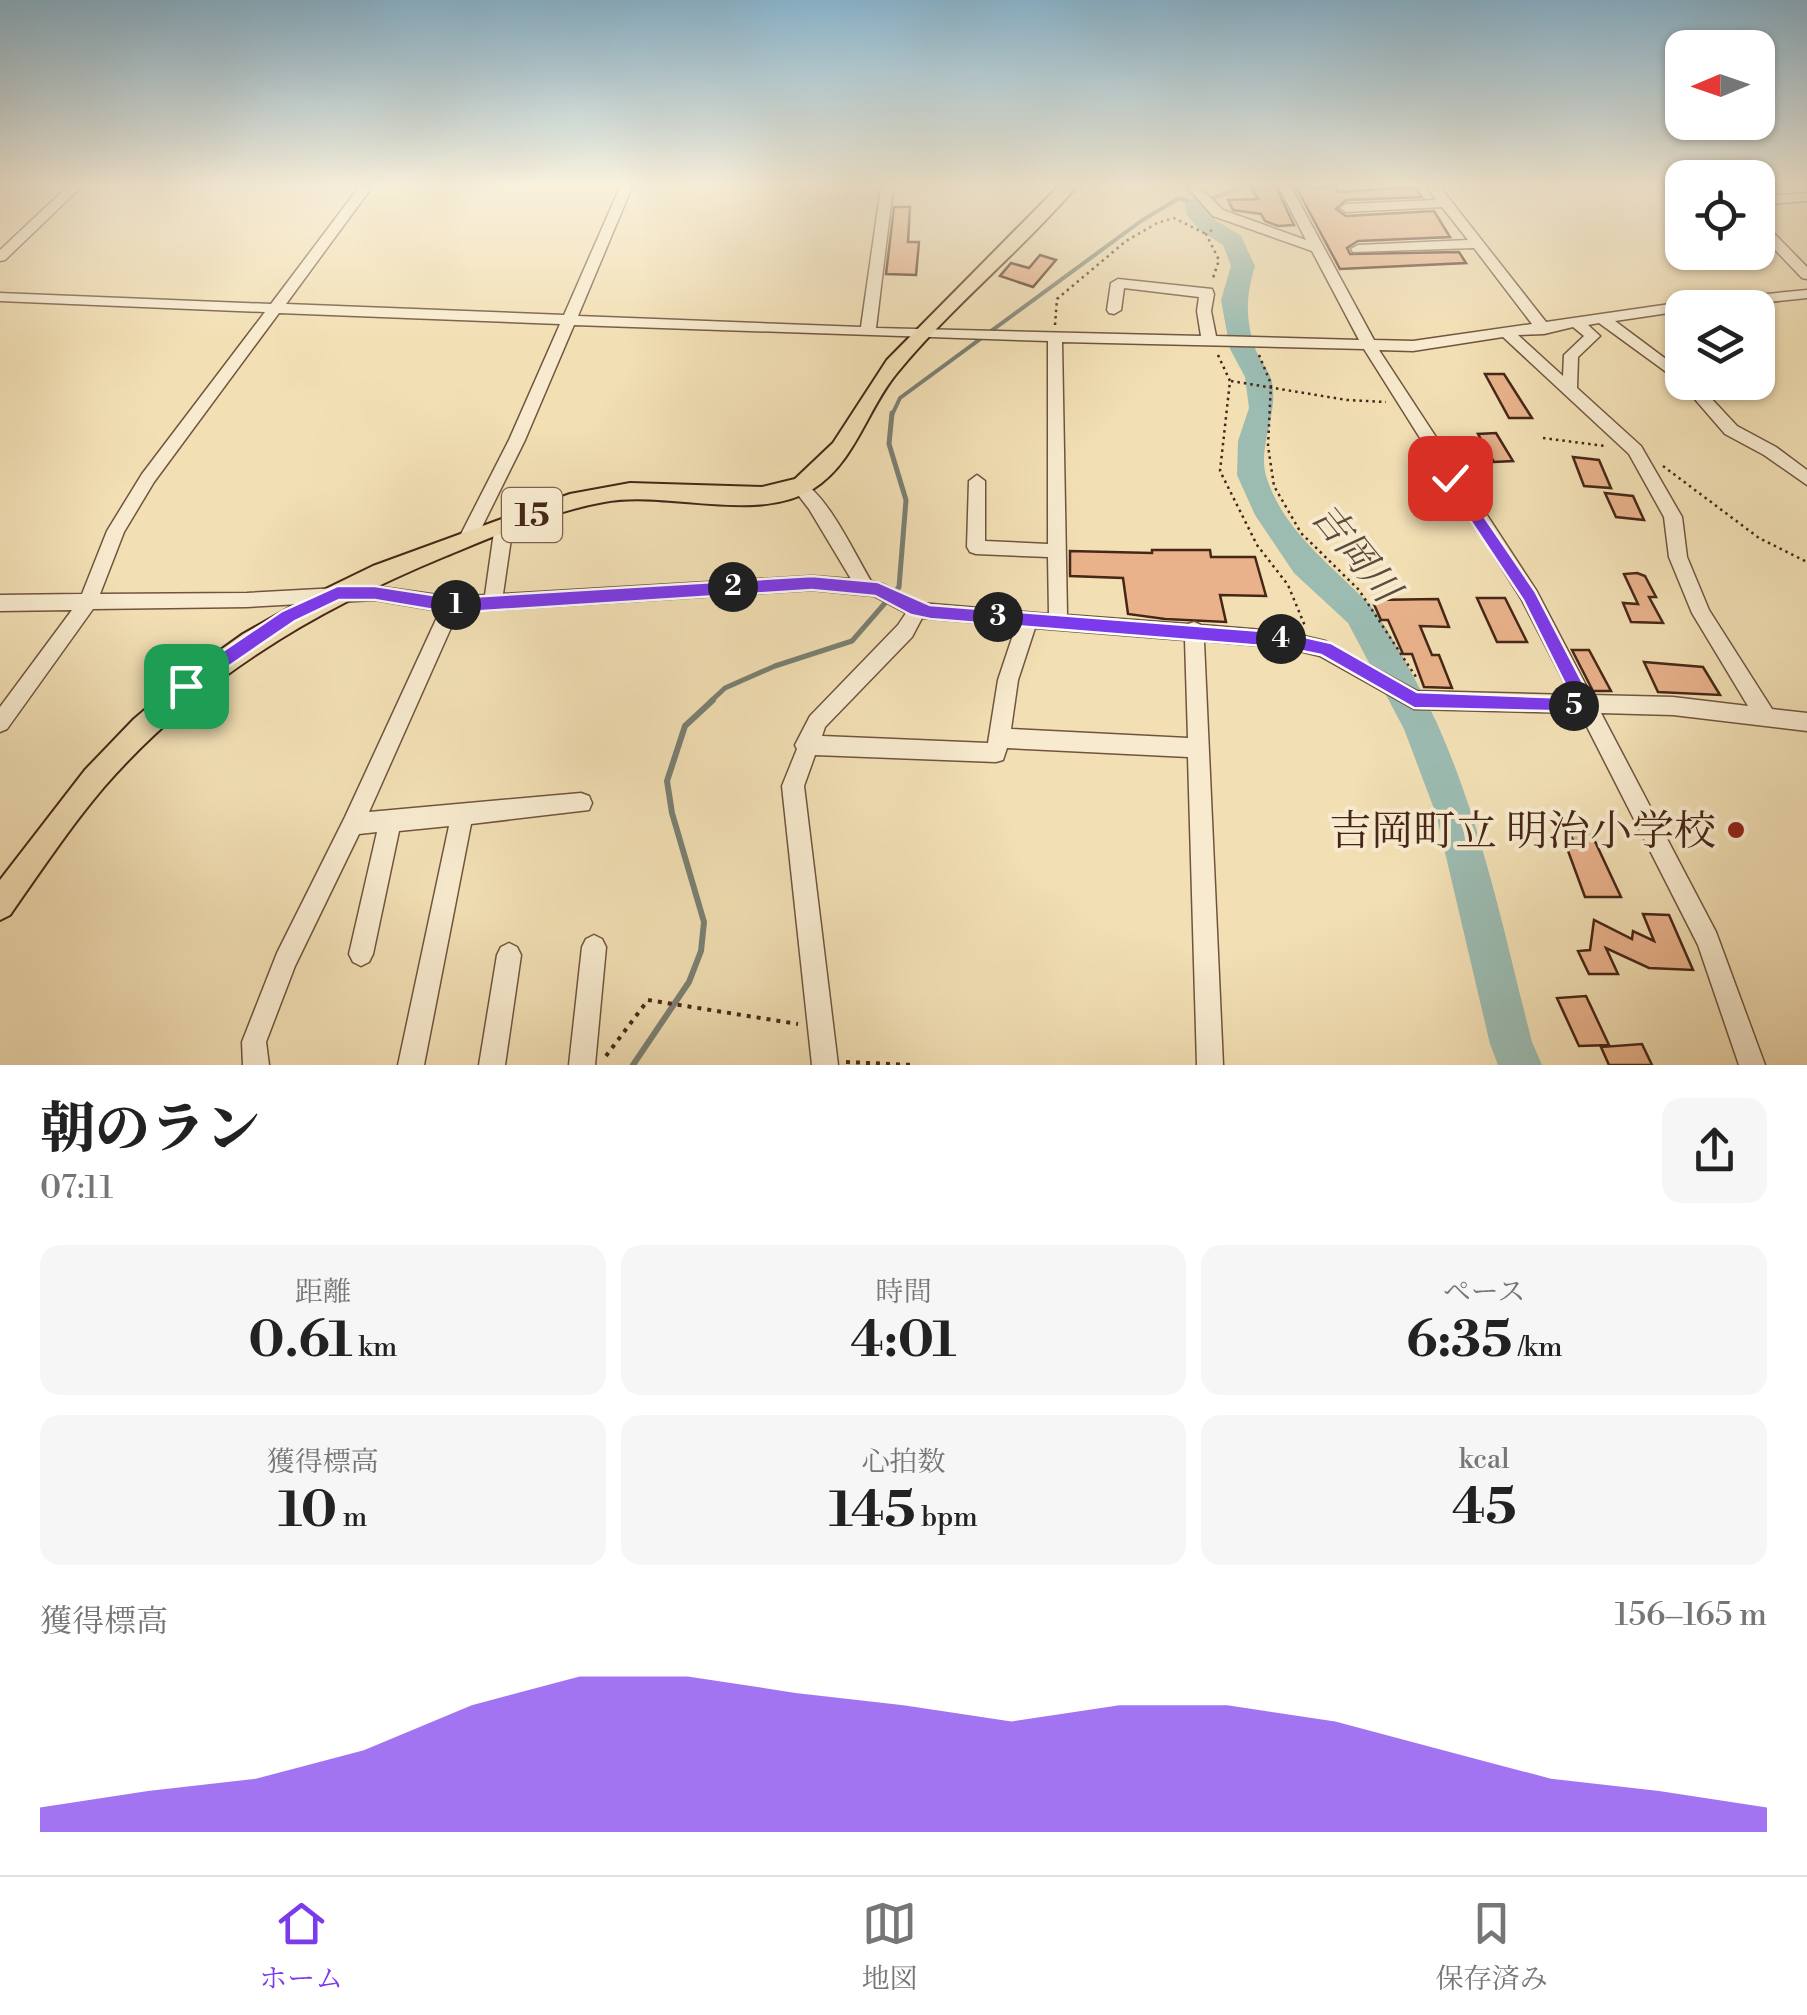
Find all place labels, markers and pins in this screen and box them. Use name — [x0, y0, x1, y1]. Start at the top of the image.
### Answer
pin — [1408, 436, 1493, 521]
pin: 2 — [708, 562, 758, 612]
pin: 1 — [431, 580, 481, 630]
pin: 3 — [973, 592, 1023, 642]
pin: 4 — [1256, 614, 1306, 664]
pin — [144, 644, 229, 729]
pin: 5 — [1549, 681, 1599, 731]
place label: 吉岡町立 明治小学校 — [1329, 806, 1716, 859]
marker: 吉岡町立 明治小学校 — [1725, 819, 1747, 841]

